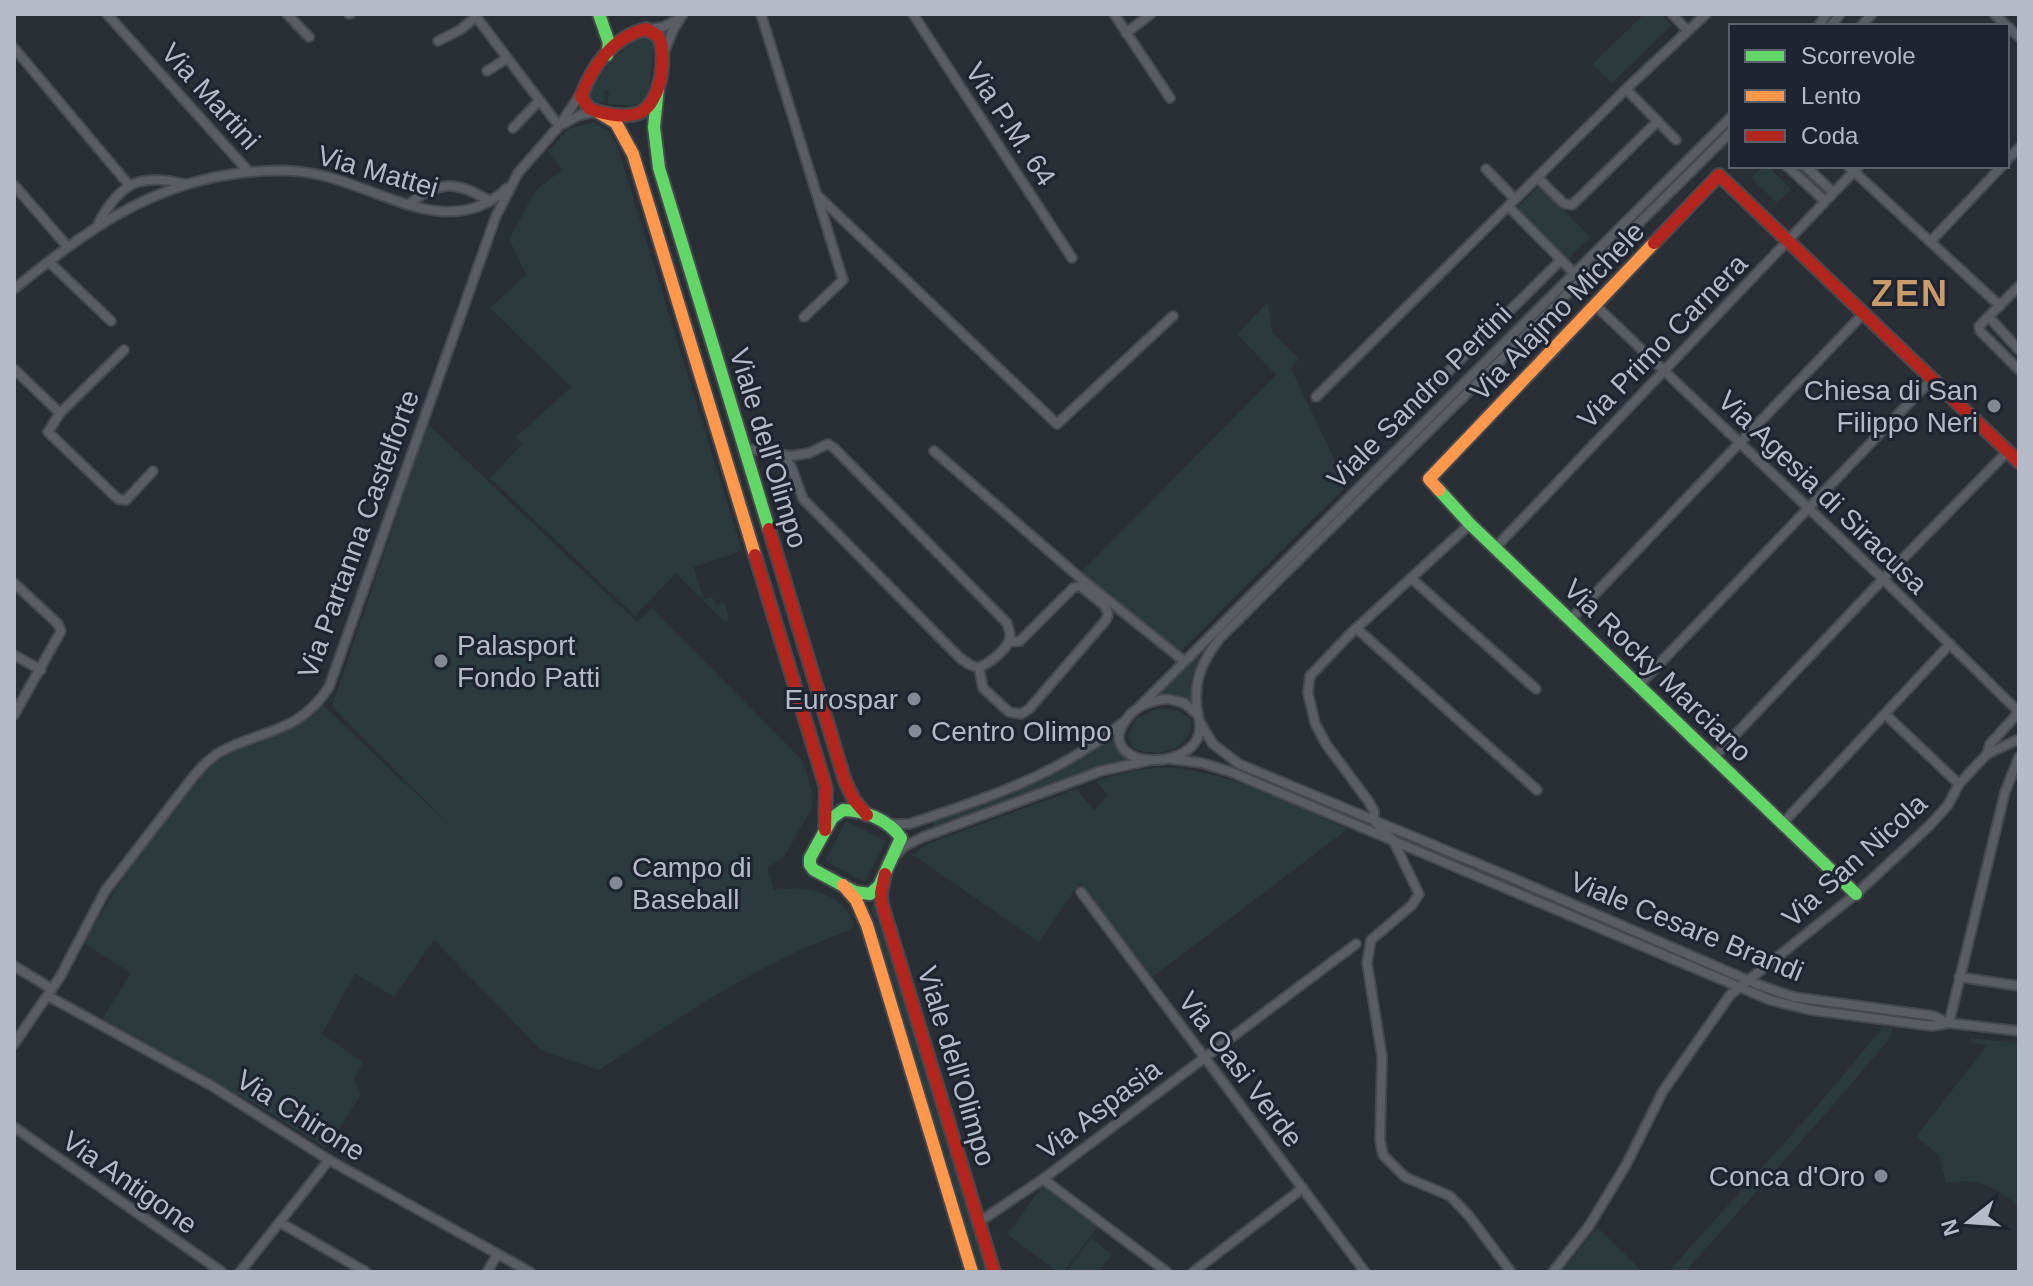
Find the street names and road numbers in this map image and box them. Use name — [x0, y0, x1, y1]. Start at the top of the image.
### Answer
street label: Via Martini — [155, 37, 266, 156]
street label: Via P.M. 64 — [959, 57, 1062, 192]
street label: Via Mattei — [314, 139, 442, 203]
street label: Via Alajmo Michele — [1464, 216, 1650, 407]
street label: Via Primo Carnera — [1571, 248, 1754, 435]
street label: Viale Sandro Pertini — [1321, 298, 1518, 495]
street label: Viale dell'Olimpo — [723, 345, 814, 552]
street label: Via Agesia di Siracusa — [1712, 385, 1934, 600]
street label: Via Partanna Castelforte — [292, 386, 425, 683]
street label: Via Rocky Marciano — [1558, 573, 1758, 768]
street label: Via San Nicola — [1776, 787, 1933, 933]
street label: Viale Cesare Brandi — [1566, 866, 1808, 987]
street label: Viale dell'Olimpo — [911, 963, 1002, 1170]
street label: Via Oasi Verde — [1172, 986, 1309, 1153]
street label: Via Aspasia — [1032, 1053, 1167, 1166]
street label: Via Chirone — [231, 1064, 371, 1167]
street label: Via Antigone — [57, 1125, 203, 1240]

